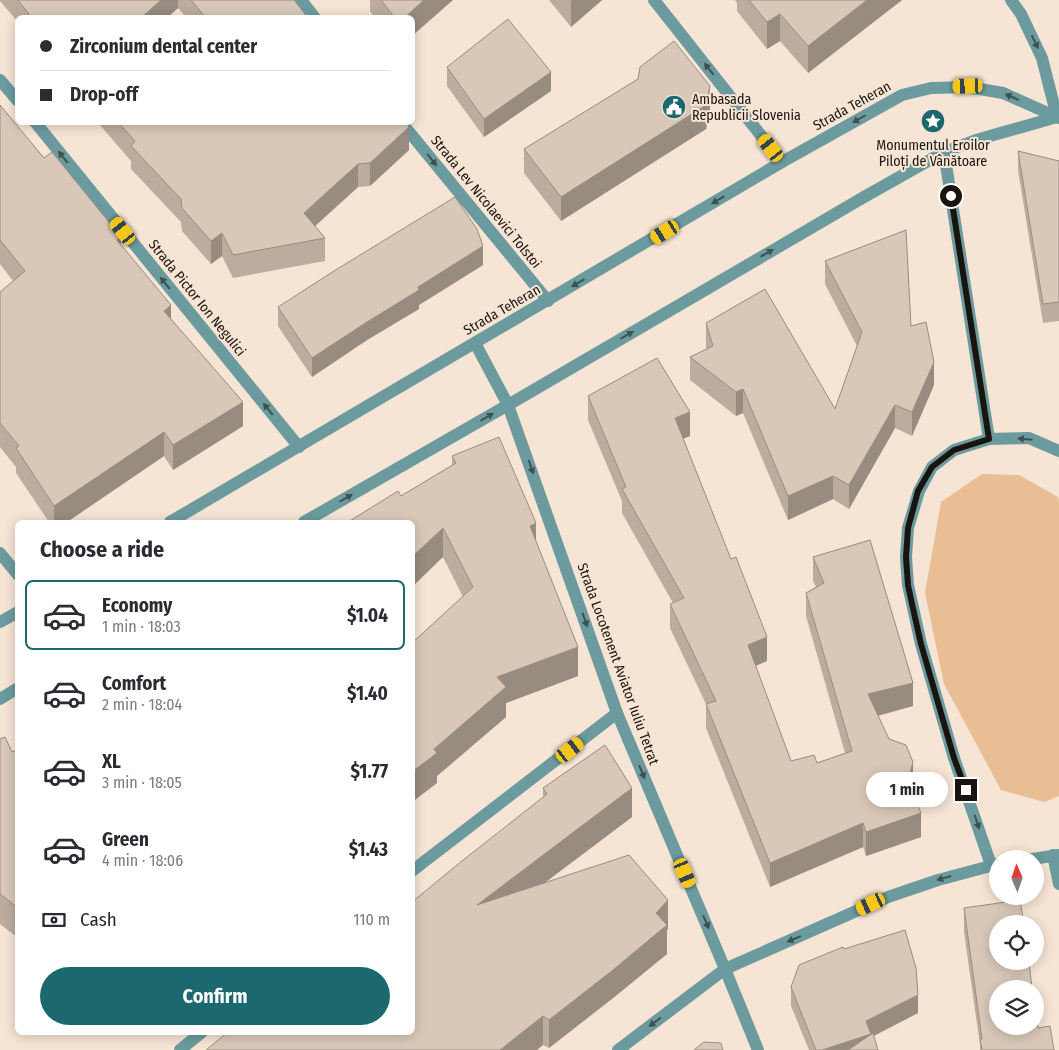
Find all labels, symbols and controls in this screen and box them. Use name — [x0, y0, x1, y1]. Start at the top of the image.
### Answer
text: Zirconium dental center — [70, 35, 257, 58]
one-way arrow — [1030, 35, 1039, 50]
one-way arrow — [703, 63, 714, 76]
street label: Strada Teheran — [810, 78, 894, 134]
car — [952, 78, 983, 94]
text: Drop-off — [70, 83, 138, 106]
place label: Ambasada Republicii Slovenia — [692, 91, 801, 124]
one-way arrow — [1005, 93, 1019, 101]
public building icon: Ambasada Republicii Slovenia — [661, 94, 687, 120]
place icon: Monumentul Eroilor Piloți de Vânătoare — [920, 108, 946, 134]
one-way arrow — [852, 115, 865, 124]
street label: Strada Lev Nicolaevici Tolstoi — [427, 132, 545, 272]
car — [755, 132, 786, 164]
place label: Monumentul Eroilor Piloți de Vânătoare — [876, 137, 990, 171]
one-way arrow — [57, 151, 68, 164]
one-way arrow — [427, 153, 438, 166]
route start — [940, 185, 962, 207]
one-way arrow — [711, 196, 724, 205]
car — [107, 215, 138, 247]
car — [648, 218, 681, 246]
street label: Strada Pictor Ion Negulici — [145, 236, 249, 360]
one-way arrow — [761, 249, 774, 258]
one-way arrow — [160, 277, 171, 290]
one-way arrow — [571, 279, 585, 288]
street label: Strada Teheran — [460, 281, 544, 339]
one-way arrow — [621, 331, 634, 340]
one-way arrow — [263, 403, 274, 416]
one-way arrow — [480, 413, 493, 422]
one-way arrow — [1016, 435, 1032, 443]
one-way arrow — [527, 460, 535, 475]
one-way arrow — [339, 494, 353, 503]
text: Choose a ride — [40, 536, 164, 563]
street label: Strada Locotenent Aviator Iuliu Tetrat — [574, 561, 663, 768]
icon: car — [42, 593, 87, 638]
text: Economy — [102, 594, 172, 617]
text: $1.04 — [347, 604, 388, 627]
one-way arrow — [582, 613, 589, 628]
text: 1 min · 18:03 — [102, 617, 181, 636]
icon: car — [42, 671, 87, 716]
text: Comfort — [102, 672, 166, 695]
text: $1.40 — [347, 682, 388, 705]
text: 2 min · 18:04 — [102, 695, 182, 714]
car — [553, 735, 586, 765]
icon: car — [42, 749, 87, 794]
text: XL — [102, 750, 121, 773]
text: $1.77 — [351, 760, 388, 783]
one-way arrow — [639, 765, 647, 779]
callout: 1 min — [866, 772, 948, 808]
text: 3 min · 18:05 — [102, 773, 182, 792]
route end — [955, 779, 977, 801]
text: 1 min — [890, 780, 924, 799]
one-way arrow — [973, 814, 981, 829]
icon: car — [42, 827, 87, 872]
text: Green — [102, 828, 149, 851]
text: $1.43 — [349, 838, 388, 861]
north arrow — [989, 850, 1044, 905]
map controls — [989, 850, 1044, 1035]
text: 4 min · 18:06 — [102, 851, 183, 870]
car — [672, 856, 697, 890]
one-way arrow — [937, 874, 952, 882]
car — [854, 891, 887, 917]
icon: cash — [40, 906, 68, 934]
text: Cash — [80, 908, 117, 931]
text: 110 m — [353, 910, 390, 929]
one-way arrow — [702, 915, 710, 929]
button: locate — [989, 915, 1044, 970]
one-way arrow — [787, 935, 801, 943]
button: Confirm — [40, 967, 390, 1025]
button: layers — [989, 980, 1044, 1035]
one-way arrow — [649, 1016, 662, 1027]

